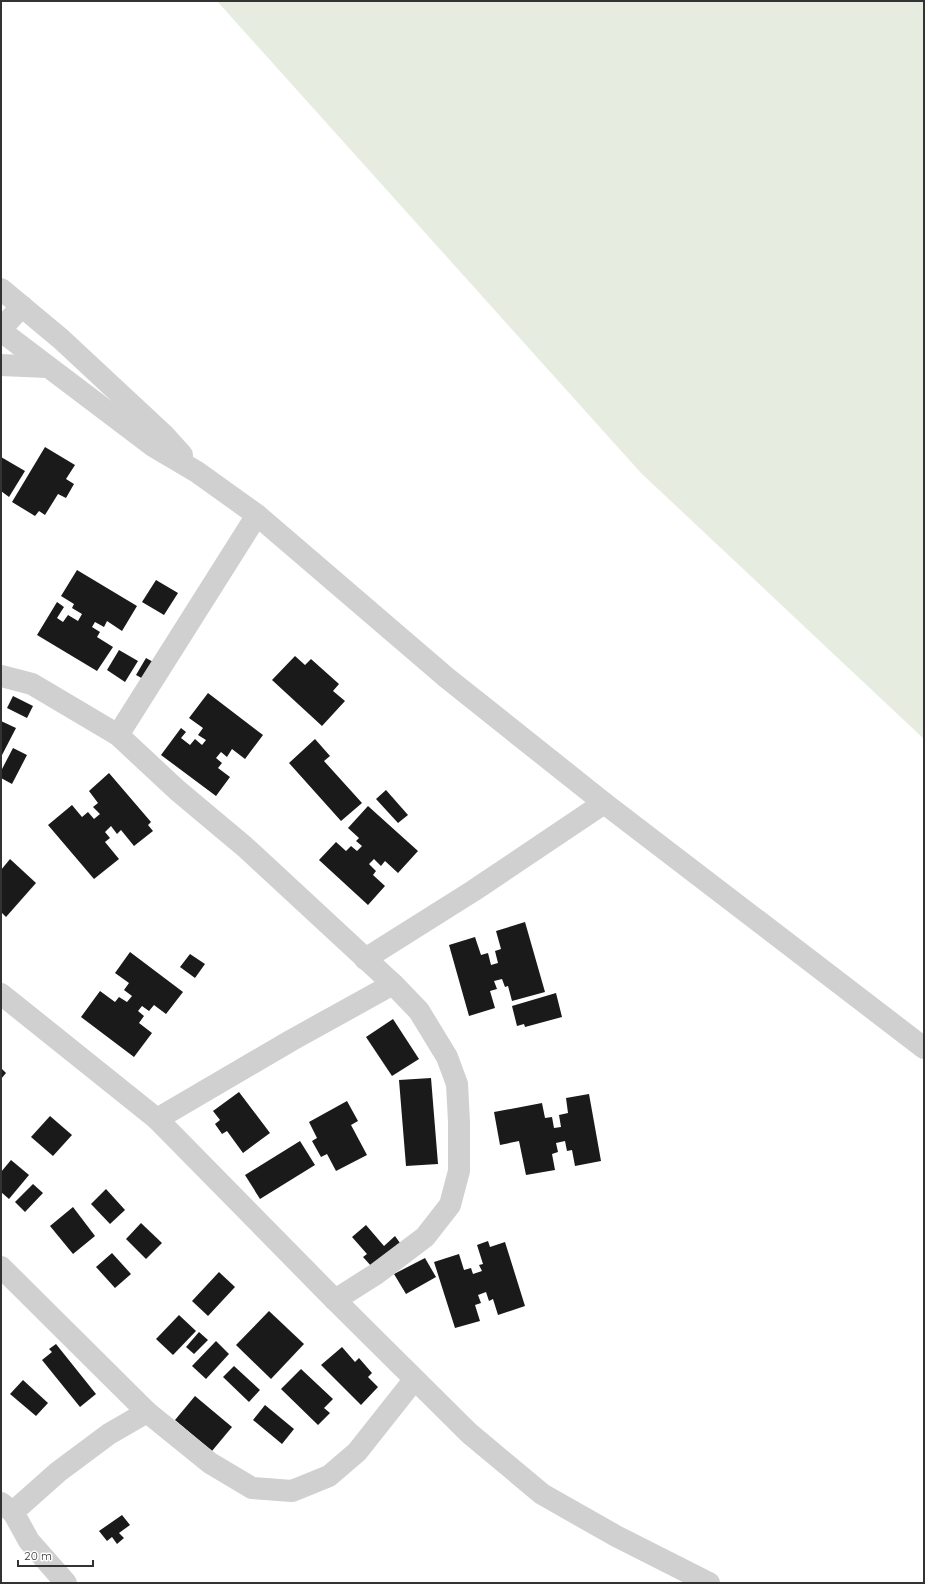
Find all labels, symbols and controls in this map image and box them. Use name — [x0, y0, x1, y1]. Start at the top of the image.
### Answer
scale bar — [18, 1542, 93, 1568]
text: 20 m — [24, 1548, 52, 1563]

